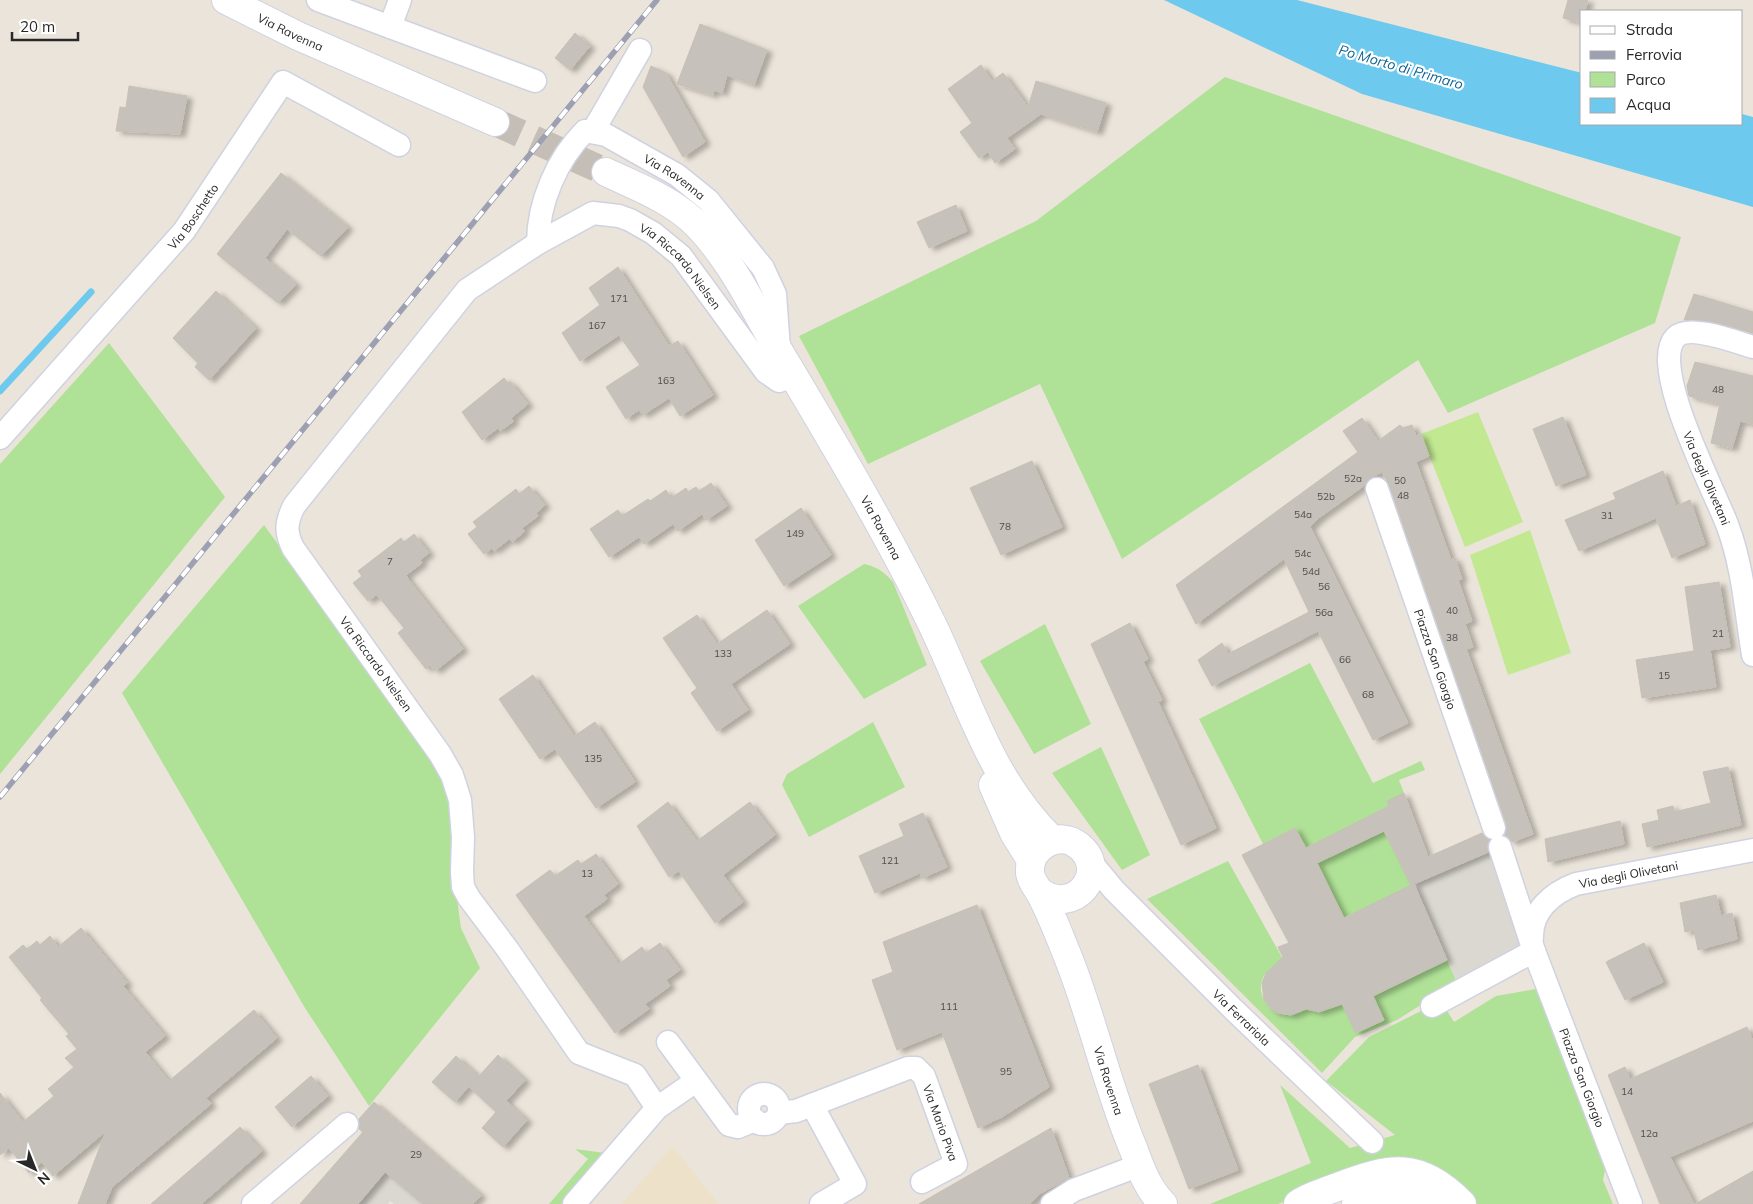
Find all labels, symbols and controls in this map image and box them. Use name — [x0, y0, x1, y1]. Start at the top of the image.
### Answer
scale bar — [12, 10, 79, 42]
street label: Via Ravenna — [255, 10, 326, 54]
legend — [1580, 10, 1743, 125]
text: 20 m — [20, 17, 55, 36]
text: Strada — [1626, 20, 1673, 39]
water label: Po Morto di Primaro — [1337, 41, 1465, 93]
text: Ferrovia — [1626, 45, 1682, 64]
text: Parco — [1626, 70, 1666, 89]
text: Acqua — [1626, 95, 1671, 114]
street label: Via Ravenna — [641, 150, 708, 202]
street label: Via Boschetto — [164, 180, 221, 252]
street label: Via Riccardo Nielsen — [637, 220, 725, 312]
house number: 171 — [610, 292, 628, 305]
house number: 167 — [588, 319, 606, 332]
house number: 163 — [657, 374, 675, 387]
house number: 48 — [1712, 383, 1724, 396]
street label: Via degli Olivetani — [1680, 429, 1734, 527]
house number: 52a — [1344, 472, 1362, 485]
house number: 50 — [1394, 474, 1406, 487]
house number: 48 — [1397, 489, 1409, 502]
house number: 52b — [1317, 490, 1335, 503]
street label: Via Ravenna — [858, 493, 905, 562]
house number: 54a — [1294, 508, 1312, 521]
house number: 31 — [1601, 509, 1613, 522]
house number: 78 — [999, 520, 1011, 533]
house number: 149 — [786, 527, 804, 540]
house number: 54c — [1295, 547, 1312, 560]
house number: 7 — [387, 555, 393, 568]
house number: 54d — [1302, 565, 1320, 578]
house number: 56 — [1318, 580, 1330, 593]
house number: 40 — [1446, 604, 1458, 617]
house number: 56a — [1315, 606, 1333, 619]
street label: Piazza San Giorgio — [1411, 607, 1460, 711]
street label: Via Riccardo Nielsen — [336, 614, 416, 714]
house number: 21 — [1712, 627, 1724, 640]
house number: 38 — [1446, 631, 1458, 644]
house number: 133 — [714, 647, 732, 660]
house number: 66 — [1339, 653, 1351, 666]
house number: 15 — [1658, 669, 1670, 682]
house number: 68 — [1362, 688, 1374, 701]
house number: 135 — [584, 752, 602, 765]
house number: 121 — [881, 854, 899, 867]
street label: Via degli Olivetani — [1578, 857, 1679, 891]
house number: 13 — [581, 867, 593, 880]
street label: Via Ferrariola — [1210, 986, 1274, 1049]
house number: 111 — [940, 1000, 958, 1013]
street label: Piazza San Giorgio — [1557, 1026, 1608, 1130]
street label: Via Ravenna — [1091, 1044, 1127, 1117]
house number: 95 — [1000, 1065, 1012, 1078]
street label: Via Mario Piva — [920, 1082, 962, 1163]
house number: 14 — [1621, 1085, 1633, 1098]
house number: 12a — [1640, 1127, 1658, 1140]
north arrow — [10, 1144, 60, 1194]
house number: 29 — [410, 1148, 422, 1161]
text: N — [34, 1168, 54, 1189]

